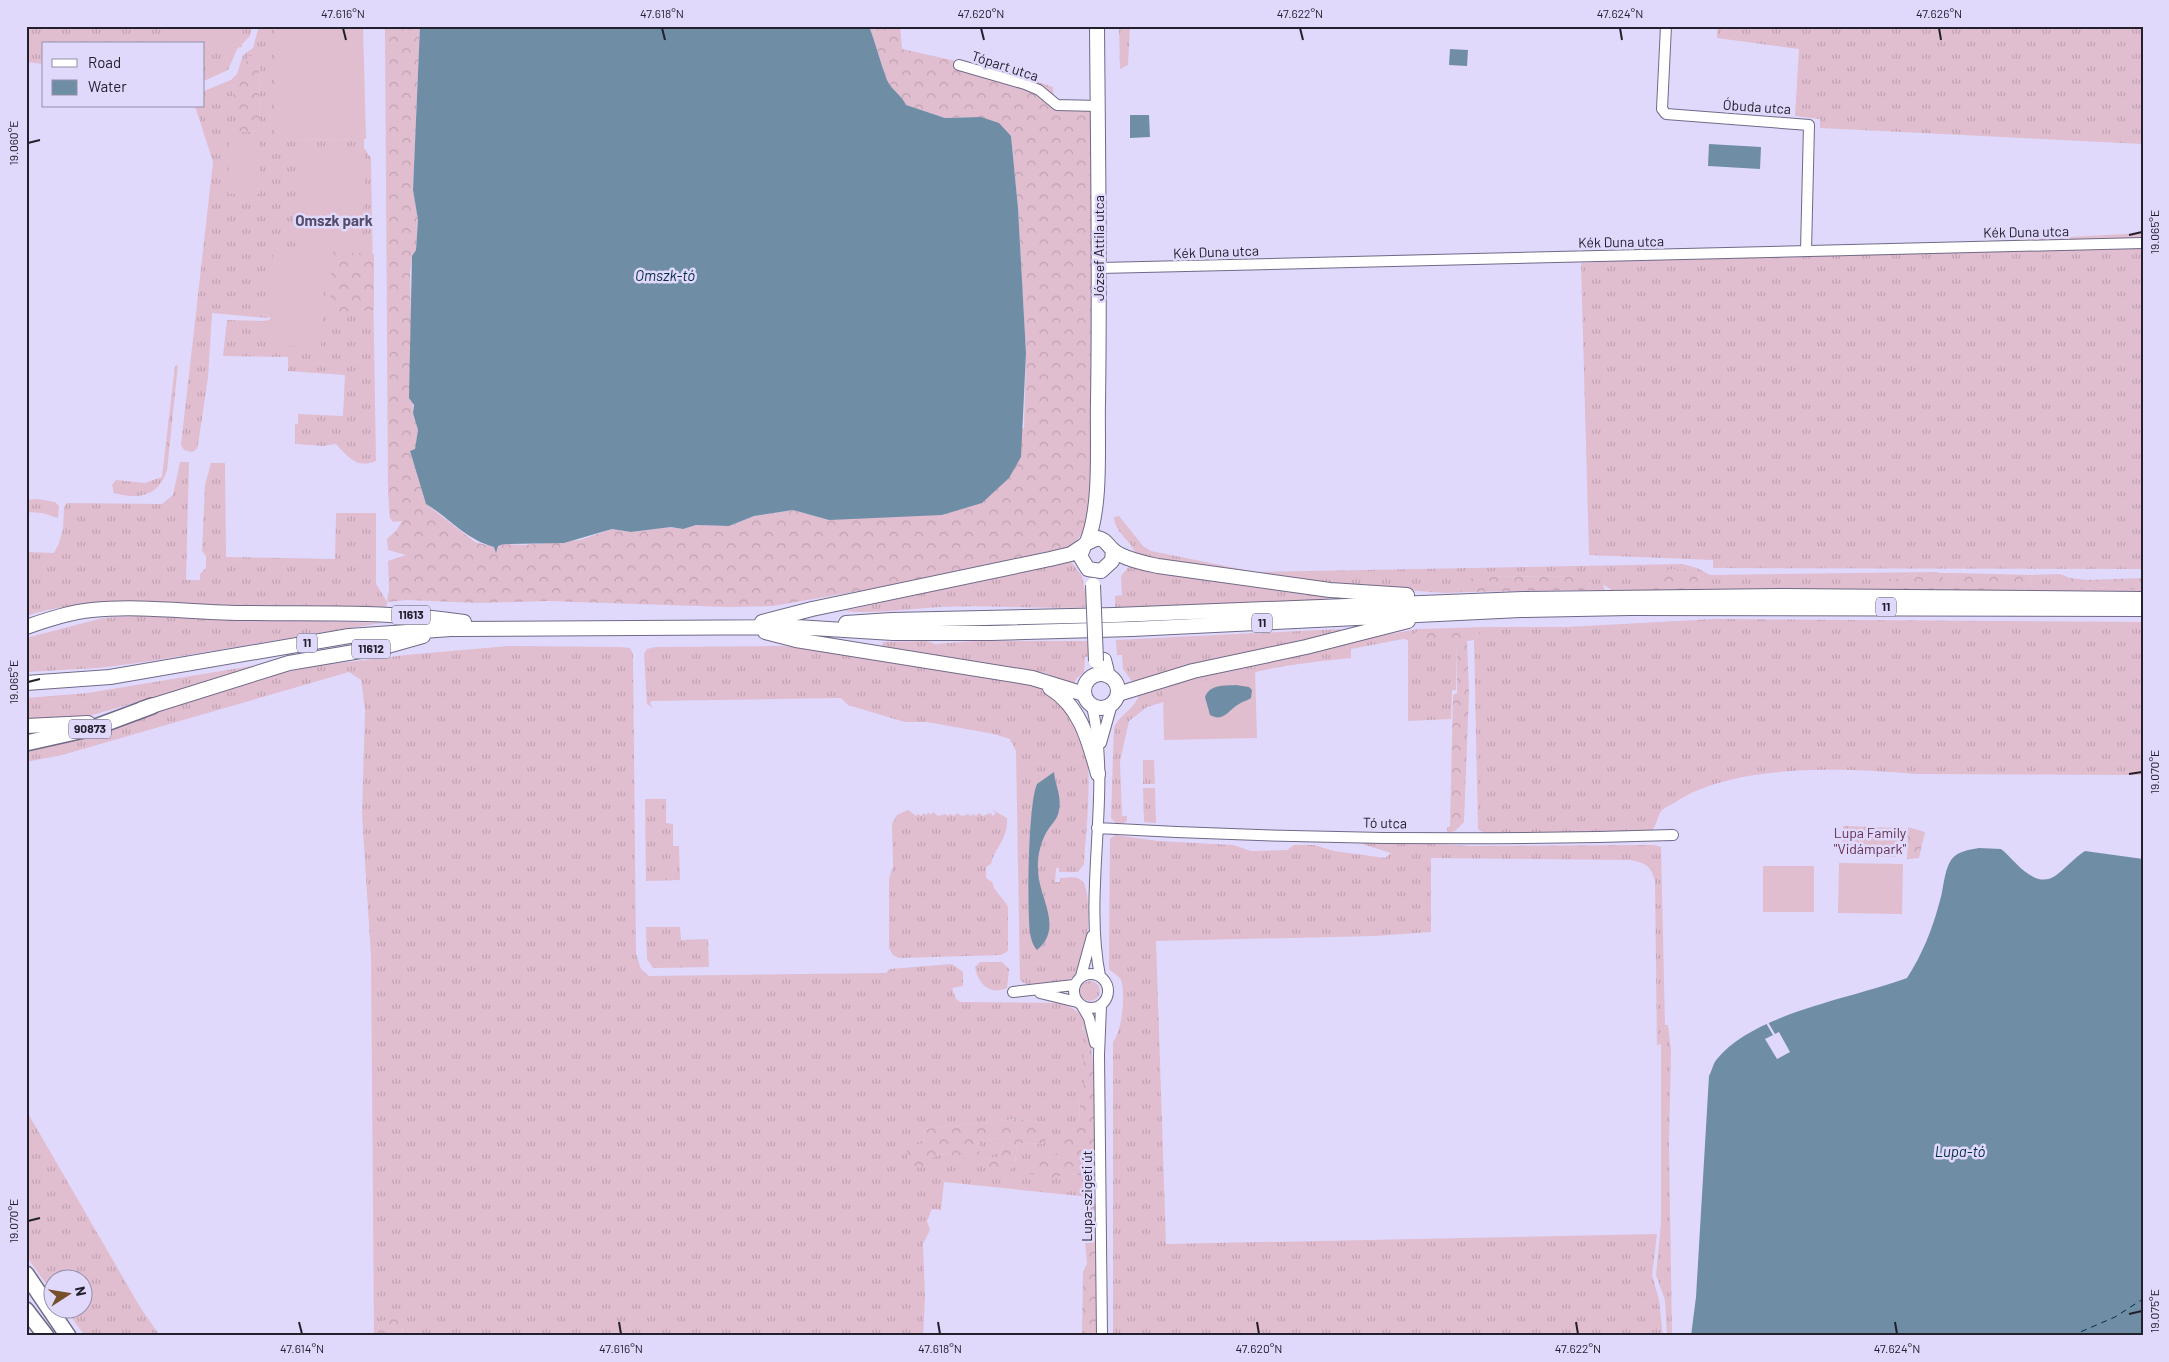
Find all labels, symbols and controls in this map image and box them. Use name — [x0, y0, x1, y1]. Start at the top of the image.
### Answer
text: 47.616°N — [321, 6, 365, 20]
text: 47.618°N — [640, 6, 684, 20]
text: 47.620°N — [958, 6, 1004, 20]
text: 47.622°N — [1277, 6, 1323, 20]
text: 47.624°N — [1597, 6, 1643, 20]
text: 47.626°N — [1916, 6, 1962, 20]
legend — [42, 42, 205, 108]
street label: Tópart utca — [970, 47, 1041, 84]
text: Road — [88, 53, 121, 71]
text: Water — [88, 77, 127, 95]
street label: Óbuda utca — [1722, 96, 1792, 117]
text: 19.060°E — [6, 121, 20, 165]
street label: József Attila utca — [1090, 195, 1107, 301]
text: 19.065°E — [2147, 210, 2161, 254]
district label: Omszk park — [295, 211, 373, 229]
street label: Kék Duna utca — [1983, 222, 2069, 241]
street label: Kék Duna utca — [1578, 232, 1664, 251]
street label: Kék Duna utca — [1173, 242, 1259, 261]
water label: Omszk-tó — [635, 266, 695, 284]
road number: 11 — [1876, 598, 1896, 616]
road number: 11613 — [392, 606, 430, 624]
road number: 11 — [1252, 614, 1272, 632]
road number: 11 — [297, 634, 317, 652]
road number: 11612 — [352, 640, 390, 659]
text: 19.065°E — [6, 660, 20, 704]
road number: 90873 — [69, 720, 111, 739]
text: 19.070°E — [2147, 750, 2161, 794]
street label: Tó utca — [1363, 814, 1407, 831]
park label: Lupa Family "Vidámpark" — [1834, 824, 1907, 857]
water label: Lupa-tó — [1935, 1142, 1985, 1160]
street label: Lupa-szigeti út — [1078, 1150, 1095, 1242]
text: 19.070°E — [6, 1199, 20, 1243]
north arrow — [42, 1270, 92, 1320]
text: N — [72, 1285, 90, 1298]
text: 19.075°E — [2147, 1289, 2161, 1333]
text: 47.614°N — [280, 1341, 324, 1355]
text: 47.616°N — [599, 1341, 643, 1355]
text: 47.618°N — [918, 1341, 962, 1355]
text: 47.620°N — [1236, 1341, 1282, 1355]
text: 47.622°N — [1555, 1341, 1601, 1355]
text: 47.624°N — [1874, 1341, 1920, 1355]

